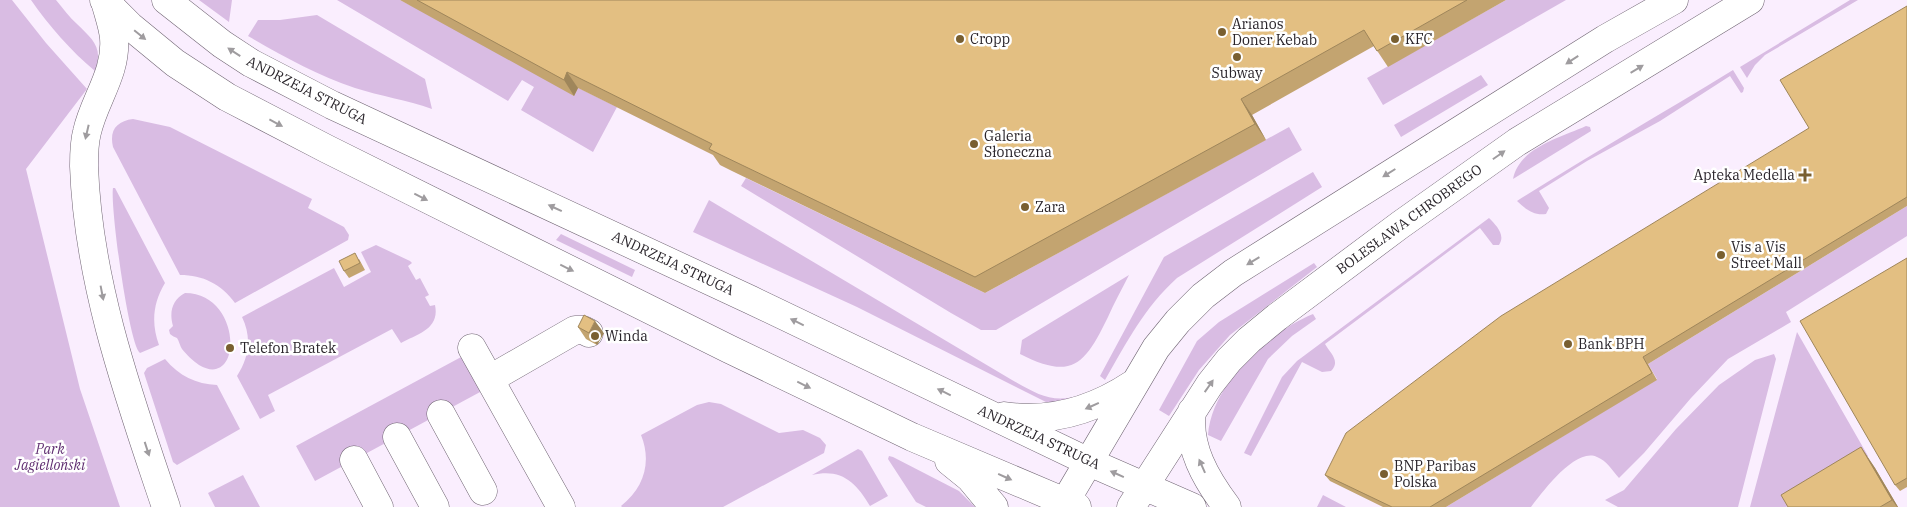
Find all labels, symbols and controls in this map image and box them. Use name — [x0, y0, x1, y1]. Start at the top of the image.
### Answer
place label: Arianos Doner Kebab — [1232, 15, 1317, 49]
marker: Arianos Doner Kebab — [1216, 26, 1228, 38]
one-way arrow — [133, 29, 146, 40]
place label: Cropp — [970, 30, 1010, 48]
place label: KFC — [1405, 30, 1433, 48]
marker: Cropp — [954, 33, 966, 45]
marker: KFC — [1389, 33, 1401, 45]
one-way arrow — [227, 47, 241, 57]
marker: Subway — [1231, 51, 1243, 63]
street label: ANDRZEJA STRUGA — [244, 52, 371, 128]
one-way arrow — [1565, 56, 1579, 65]
place label: Subway — [1212, 64, 1263, 82]
one-way arrow — [1630, 64, 1643, 74]
one-way arrow — [269, 119, 283, 127]
one-way arrow — [83, 125, 91, 140]
place label: Galeria Słoneczna — [984, 127, 1052, 161]
marker: Galeria Słoneczna — [968, 138, 980, 150]
one-way arrow — [1492, 150, 1506, 160]
street label: BOLESŁAWA CHROBREGO — [1333, 160, 1485, 278]
place label: Apteka Medella — [1694, 166, 1795, 184]
one-way arrow — [1383, 168, 1396, 178]
marker: Apteka Medella — [1799, 169, 1811, 181]
one-way arrow — [414, 193, 428, 201]
place label: Zara — [1035, 198, 1066, 216]
marker: Zara — [1019, 201, 1031, 213]
one-way arrow — [548, 204, 562, 212]
street label: ANDRZEJA STRUGA — [609, 227, 737, 299]
place label: Vis a Vis Street Mall — [1731, 238, 1802, 272]
marker: Vis a Vis Street Mall — [1715, 249, 1727, 261]
one-way arrow — [1246, 256, 1259, 265]
one-way arrow — [560, 265, 574, 273]
one-way arrow — [98, 286, 106, 302]
one-way arrow — [790, 318, 804, 326]
place label: Winda — [605, 327, 648, 345]
marker: Winda — [589, 330, 601, 342]
place label: Bank BPH — [1578, 335, 1645, 353]
marker: Bank BPH — [1562, 338, 1574, 350]
place label: Telefon Bratek — [240, 339, 337, 357]
marker: Telefon Bratek — [224, 342, 236, 354]
one-way arrow — [1204, 379, 1214, 393]
one-way arrow — [797, 381, 811, 389]
one-way arrow — [937, 388, 951, 396]
street label: ANDRZEJA STRUGA — [975, 401, 1103, 473]
one-way arrow — [1084, 402, 1099, 411]
park label: Park Jagielloński — [14, 440, 86, 474]
one-way arrow — [144, 442, 151, 457]
place label: BNP Paribas Polska — [1394, 457, 1476, 491]
one-way arrow — [1197, 459, 1205, 473]
marker: BNP Paribas Polska — [1378, 468, 1390, 480]
one-way arrow — [1110, 470, 1124, 478]
one-way arrow — [998, 474, 1012, 482]

